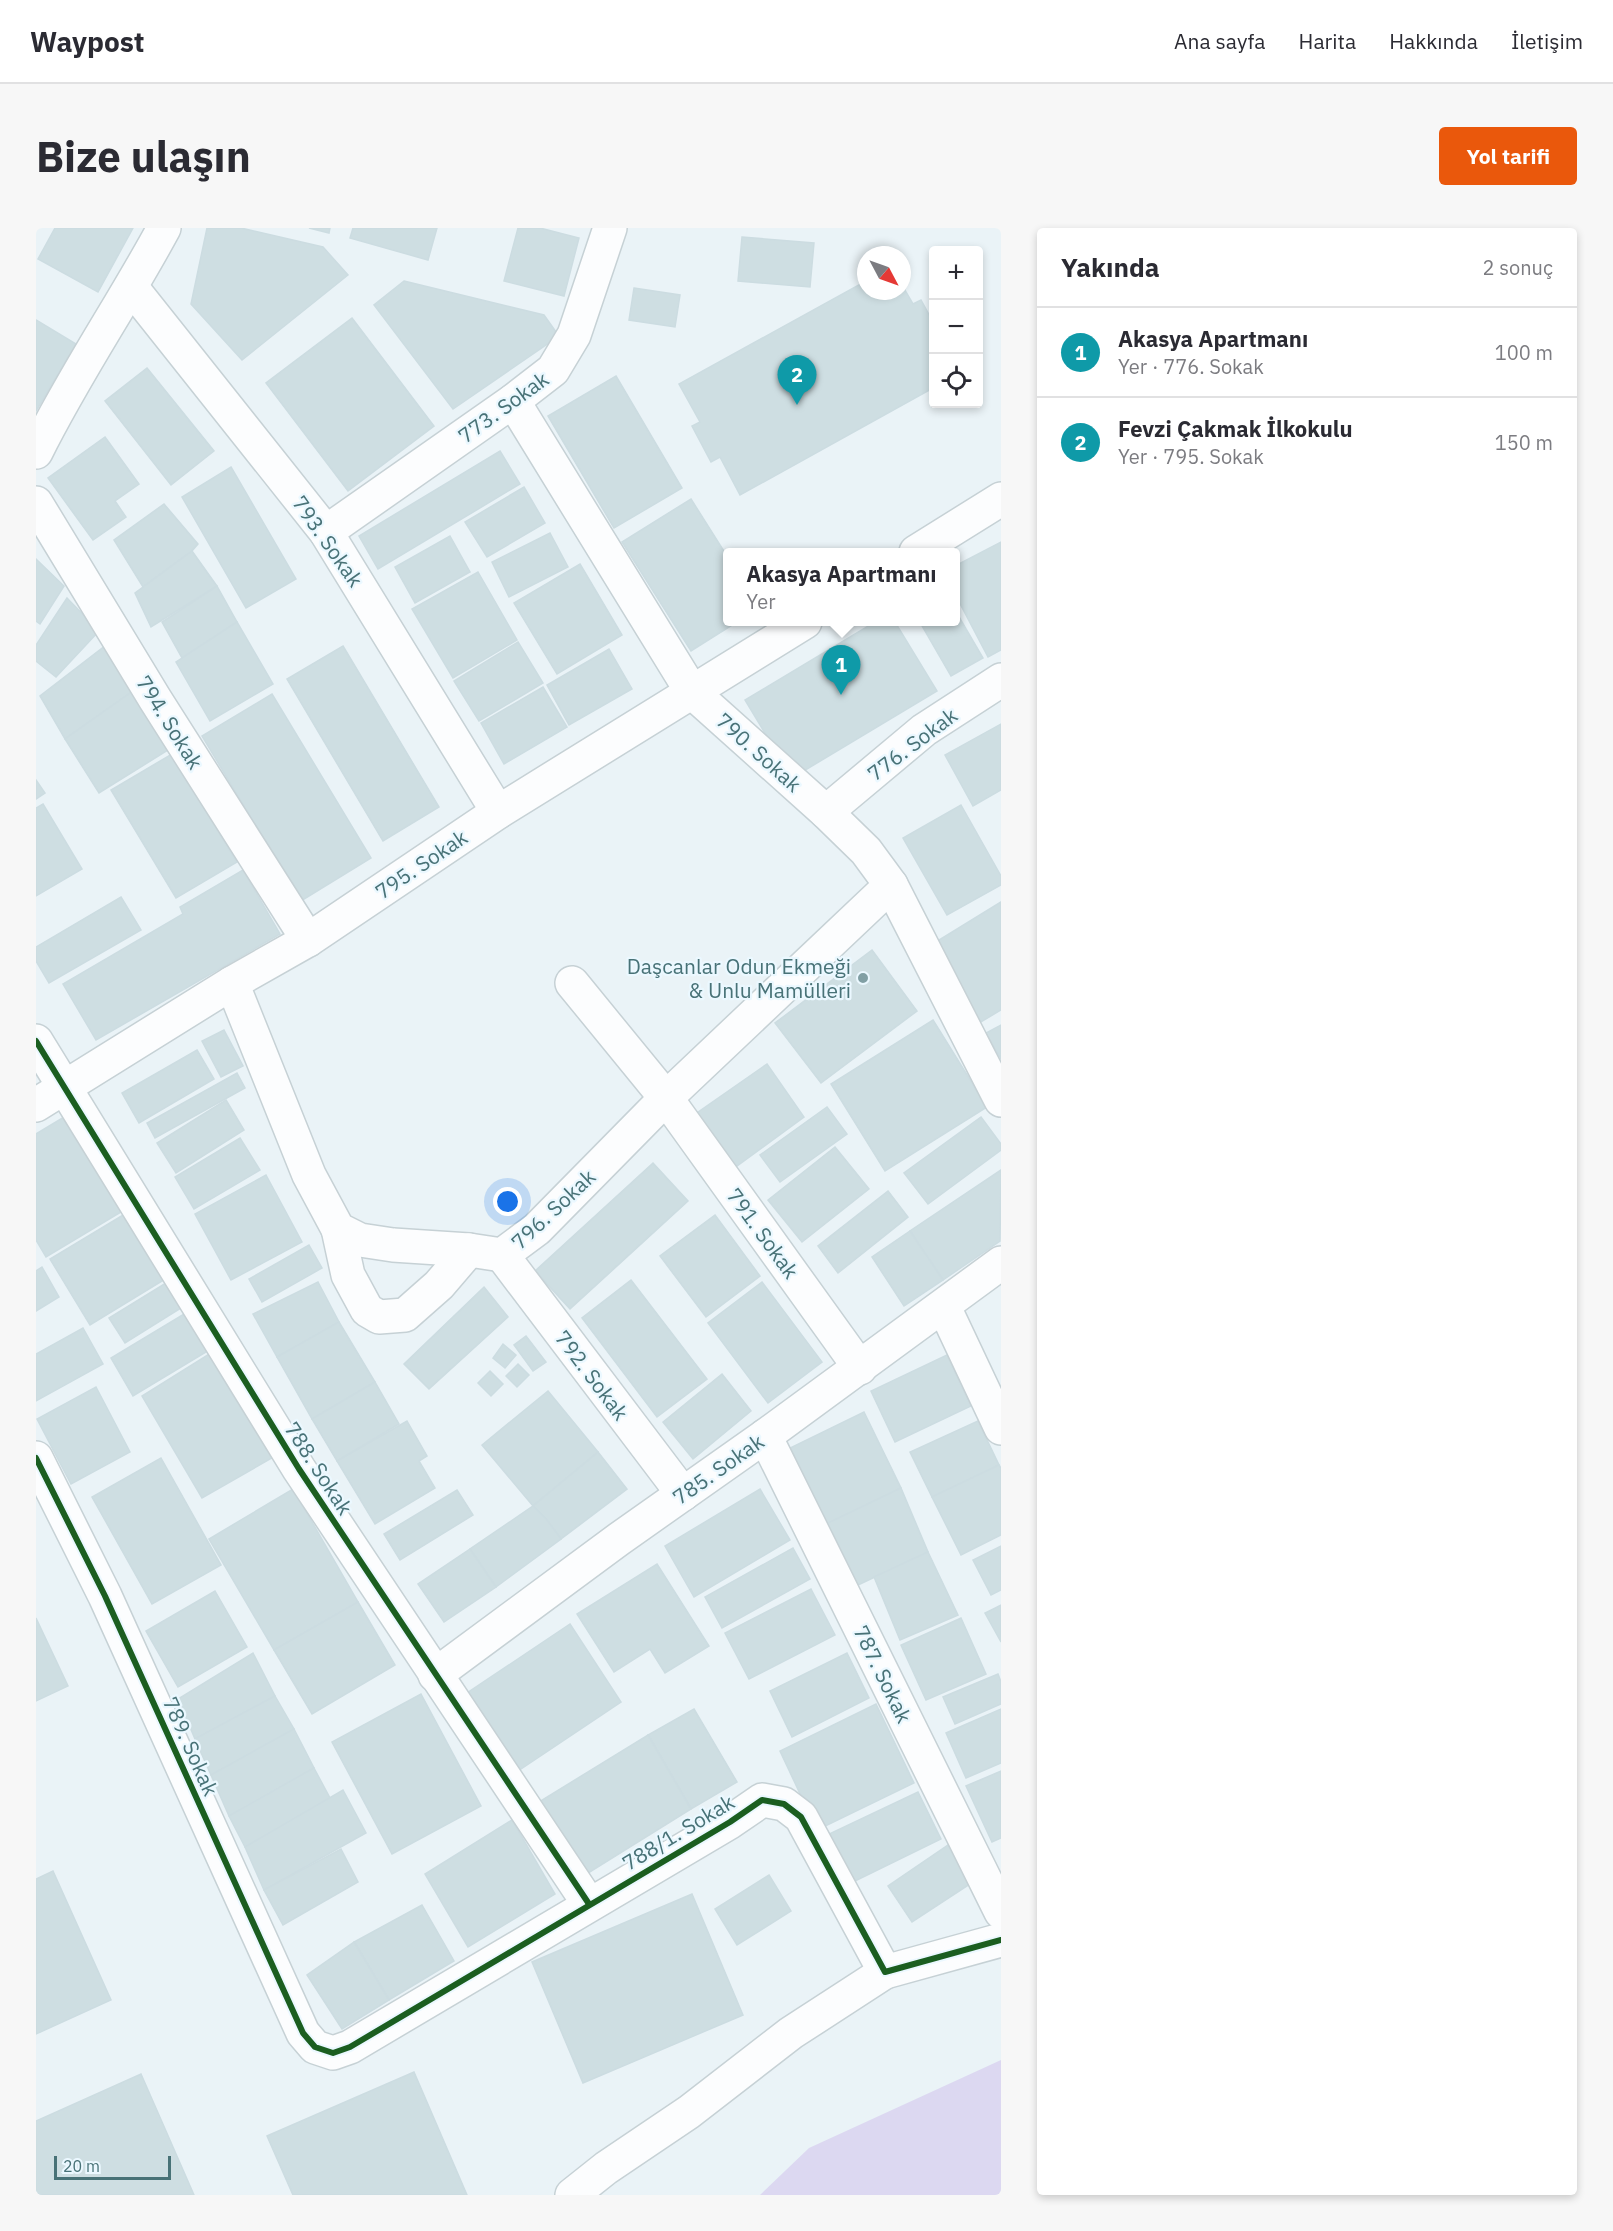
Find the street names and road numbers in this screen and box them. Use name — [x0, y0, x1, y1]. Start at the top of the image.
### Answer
street label: 773. Sokak — [452, 365, 554, 449]
street label: 793. Sokak — [286, 490, 370, 592]
street label: 794. Sokak — [130, 670, 210, 774]
street label: 776. Sokak — [861, 701, 963, 787]
street label: 790. Sokak — [710, 706, 808, 798]
street label: 795. Sokak — [369, 823, 473, 905]
street label: 796. Sokak — [505, 1163, 601, 1255]
street label: 791. Sokak — [721, 1182, 805, 1284]
street label: 792. Sokak — [549, 1324, 635, 1426]
street label: 788. Sokak — [278, 1416, 360, 1520]
street label: 785. Sokak — [667, 1427, 769, 1511]
street label: 787. Sokak — [847, 1620, 919, 1728]
street label: 789. Sokak — [157, 1692, 225, 1800]
street label: 788/1. Sokak — [617, 1787, 739, 1877]

